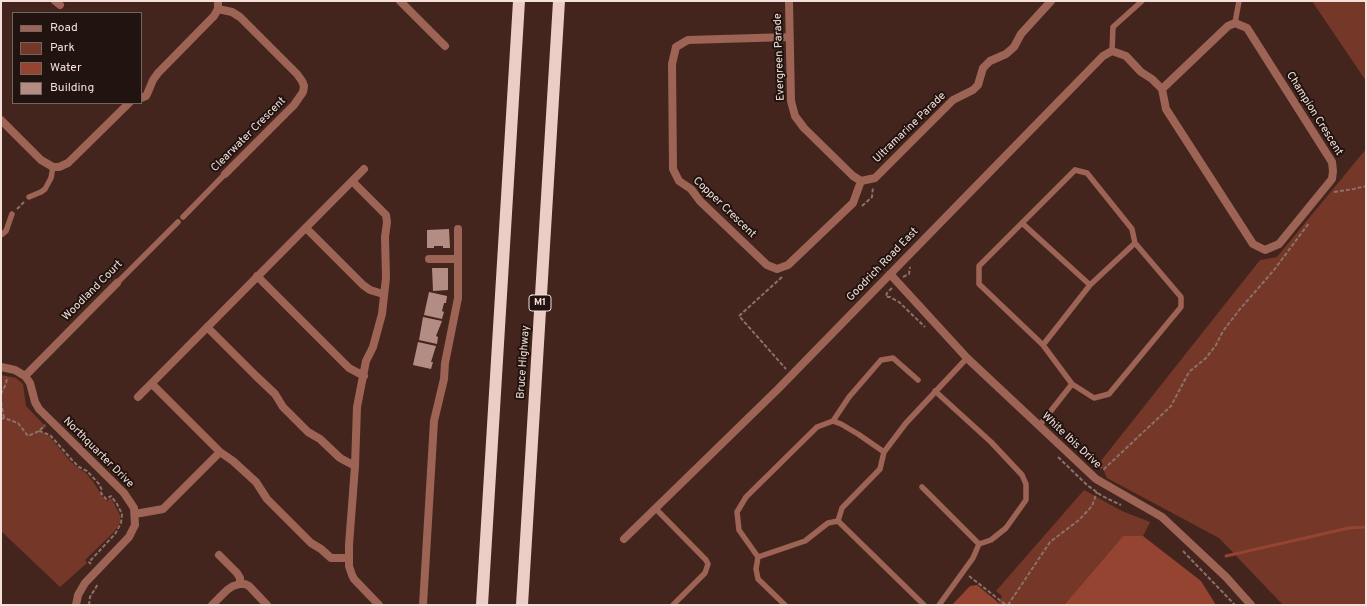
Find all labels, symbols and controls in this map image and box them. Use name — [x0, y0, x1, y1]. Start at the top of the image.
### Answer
legend — [12, 12, 142, 104]
street label: Evergreen Parade — [772, 13, 788, 101]
text: Road — [50, 20, 78, 36]
text: Park — [50, 40, 75, 56]
text: Water — [50, 60, 82, 76]
street label: Champion Crescent — [1283, 70, 1345, 158]
text: Building — [50, 80, 94, 96]
street label: Ultramarine Parade — [871, 90, 949, 166]
street label: Clearwater Crescent — [209, 95, 289, 175]
street label: Copper Crescent — [690, 175, 758, 241]
street label: Goodrich Road East — [844, 225, 922, 305]
street label: Woodland Court — [60, 258, 126, 324]
road number: M1 — [529, 295, 551, 311]
street label: Bruce Highway — [515, 325, 533, 399]
street label: White Ibis Drive — [1038, 410, 1104, 472]
street label: Northquarter Drive — [60, 415, 136, 491]

